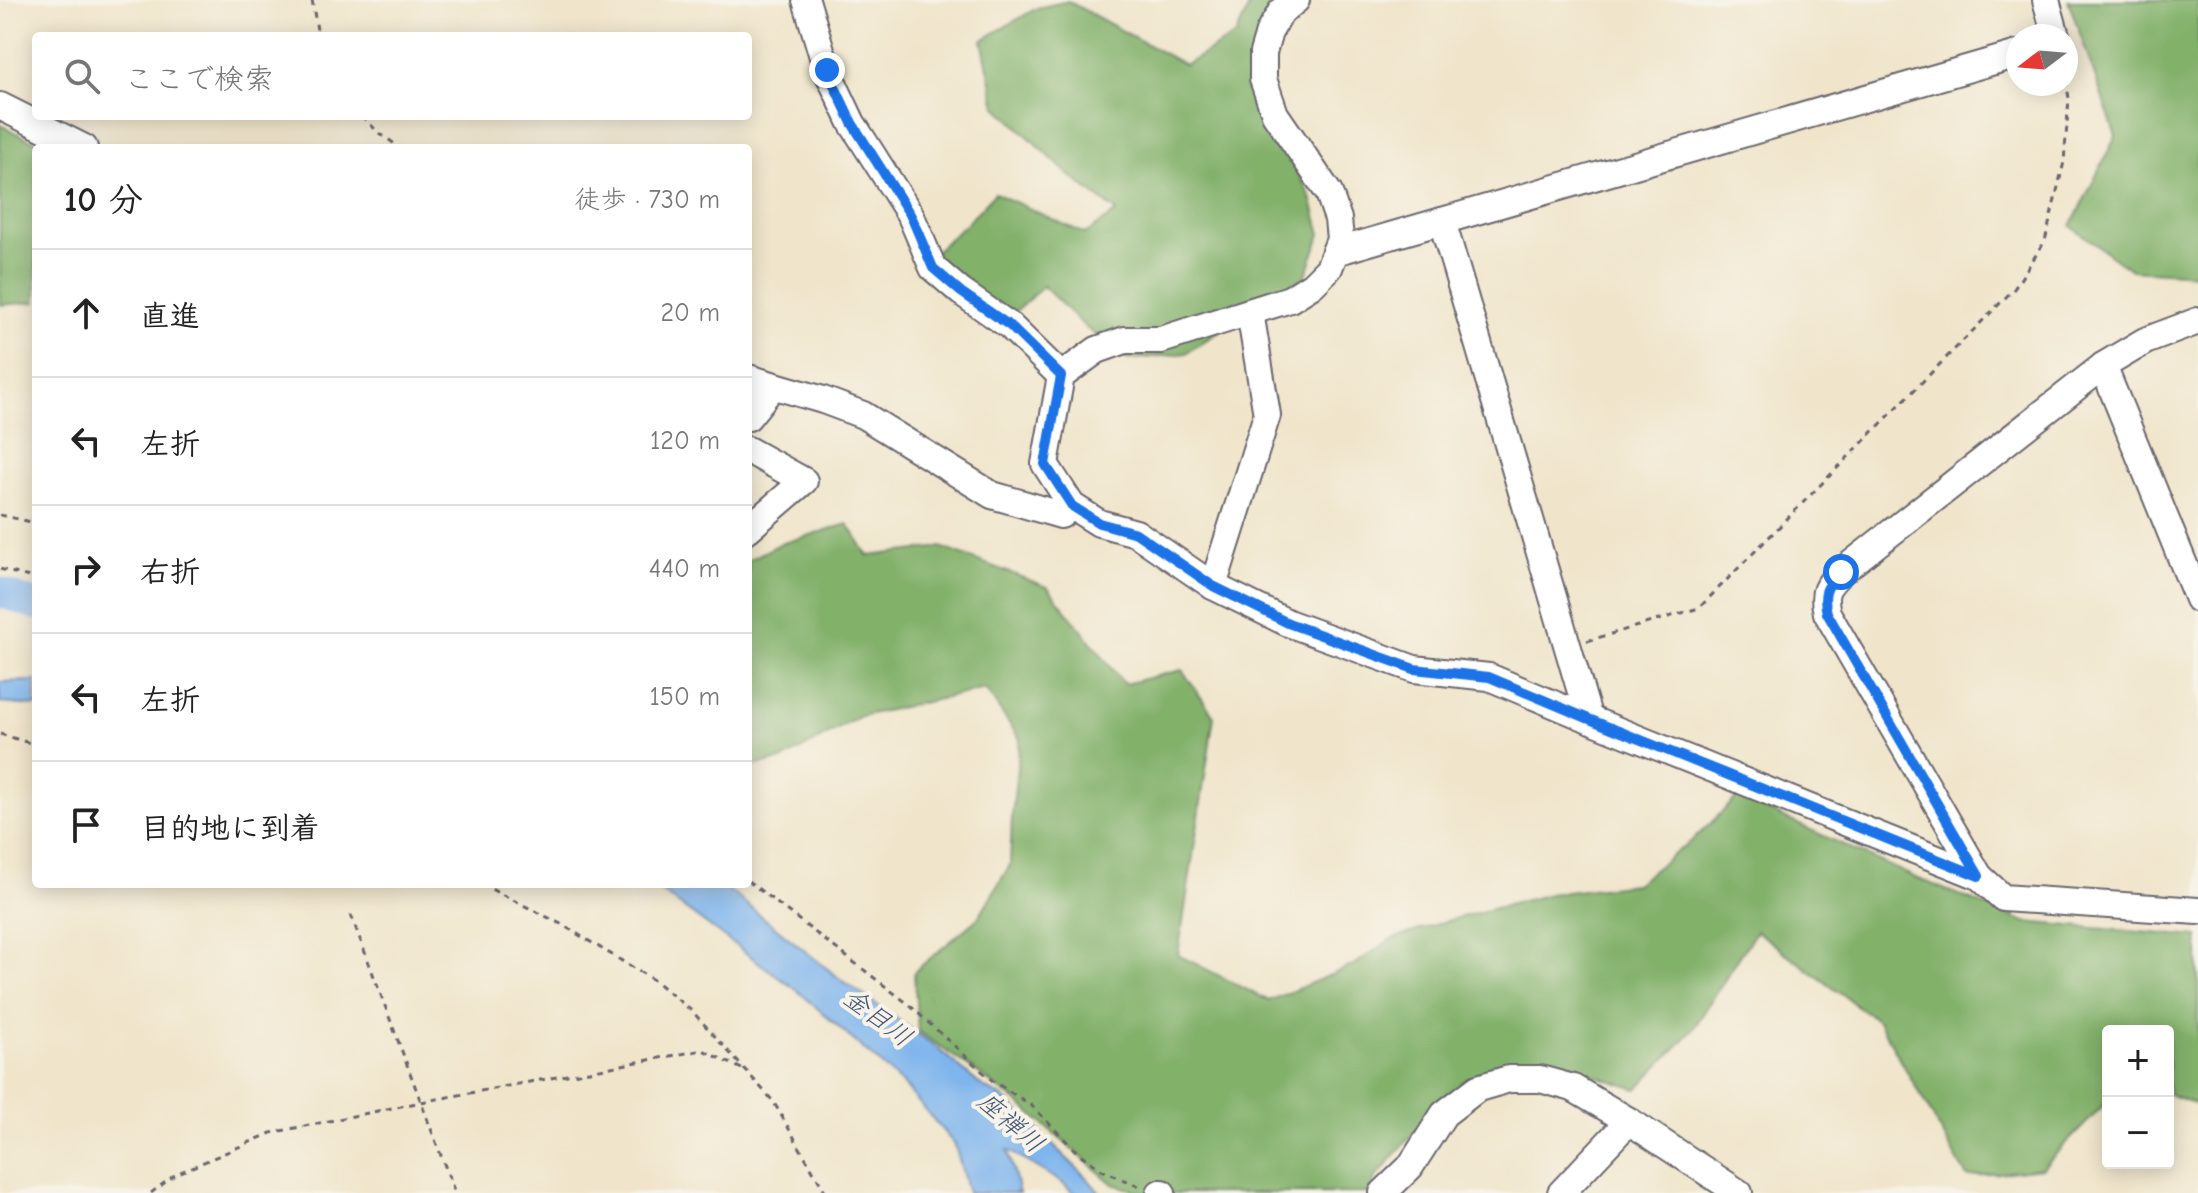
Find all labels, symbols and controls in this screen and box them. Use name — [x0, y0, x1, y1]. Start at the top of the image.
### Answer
north arrow — [2006, 24, 2078, 96]
search box — [32, 32, 752, 120]
route end — [809, 52, 845, 88]
icon: search — [60, 54, 104, 98]
text: ここで検索 — [124, 62, 274, 97]
text: 10 分 — [64, 180, 143, 220]
text: 徒歩 · 730 m — [575, 185, 720, 215]
icon: ahead — [64, 291, 108, 335]
text: 20 m — [660, 298, 720, 328]
text: 直進 — [140, 299, 200, 334]
icon: left — [64, 419, 108, 463]
text: 120 m — [650, 426, 720, 456]
text: 左折 — [140, 427, 200, 462]
icon: right — [64, 547, 108, 591]
text: 440 m — [649, 554, 720, 584]
route start — [1823, 554, 1859, 590]
text: 右折 — [140, 555, 200, 590]
icon: left — [64, 675, 108, 719]
text: 150 m — [650, 682, 720, 712]
text: 左折 — [140, 683, 200, 718]
icon: arrive — [64, 803, 108, 847]
text: 目的地に到着 — [140, 811, 320, 846]
water label: 金目川 — [837, 982, 918, 1053]
map controls — [2102, 1025, 2174, 1169]
button: + — [2102, 1025, 2174, 1097]
water label: 座禅川 — [971, 1086, 1050, 1160]
button: − — [2102, 1097, 2174, 1169]

